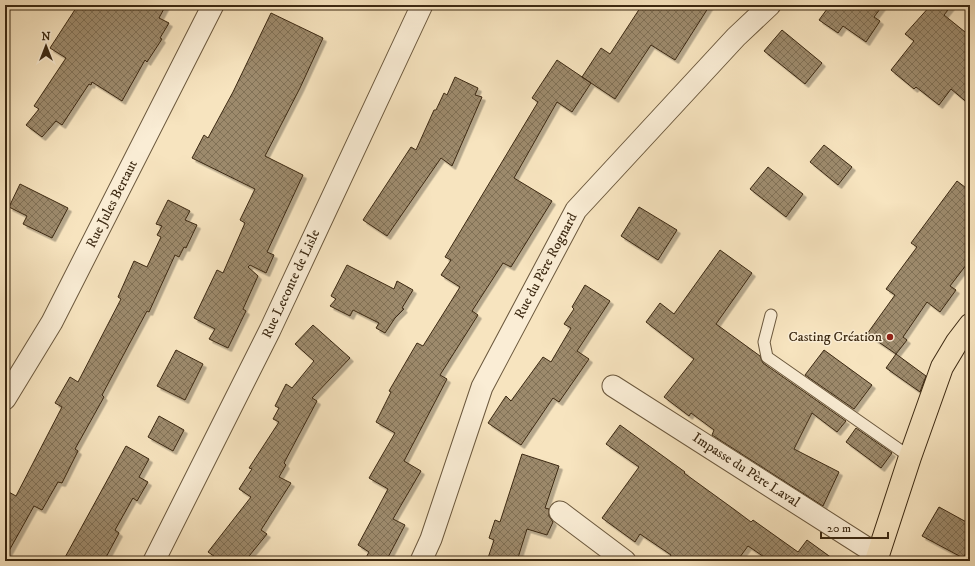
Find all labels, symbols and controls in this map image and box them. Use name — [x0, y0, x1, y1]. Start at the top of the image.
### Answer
north arrow — [26, 26, 66, 66]
text: N — [41, 30, 51, 44]
street label: Rue Jules Bertaut — [82, 157, 142, 251]
street label: Rue du Père Rognard — [510, 210, 582, 322]
street label: Rue Leconte de Lisle — [258, 226, 324, 341]
place label: Casting Création — [788, 328, 883, 346]
marker: Casting Création — [885, 332, 895, 342]
street label: Impasse du Père Laval — [689, 429, 804, 512]
scale bar — [821, 514, 888, 540]
text: 20 m — [827, 521, 851, 536]

